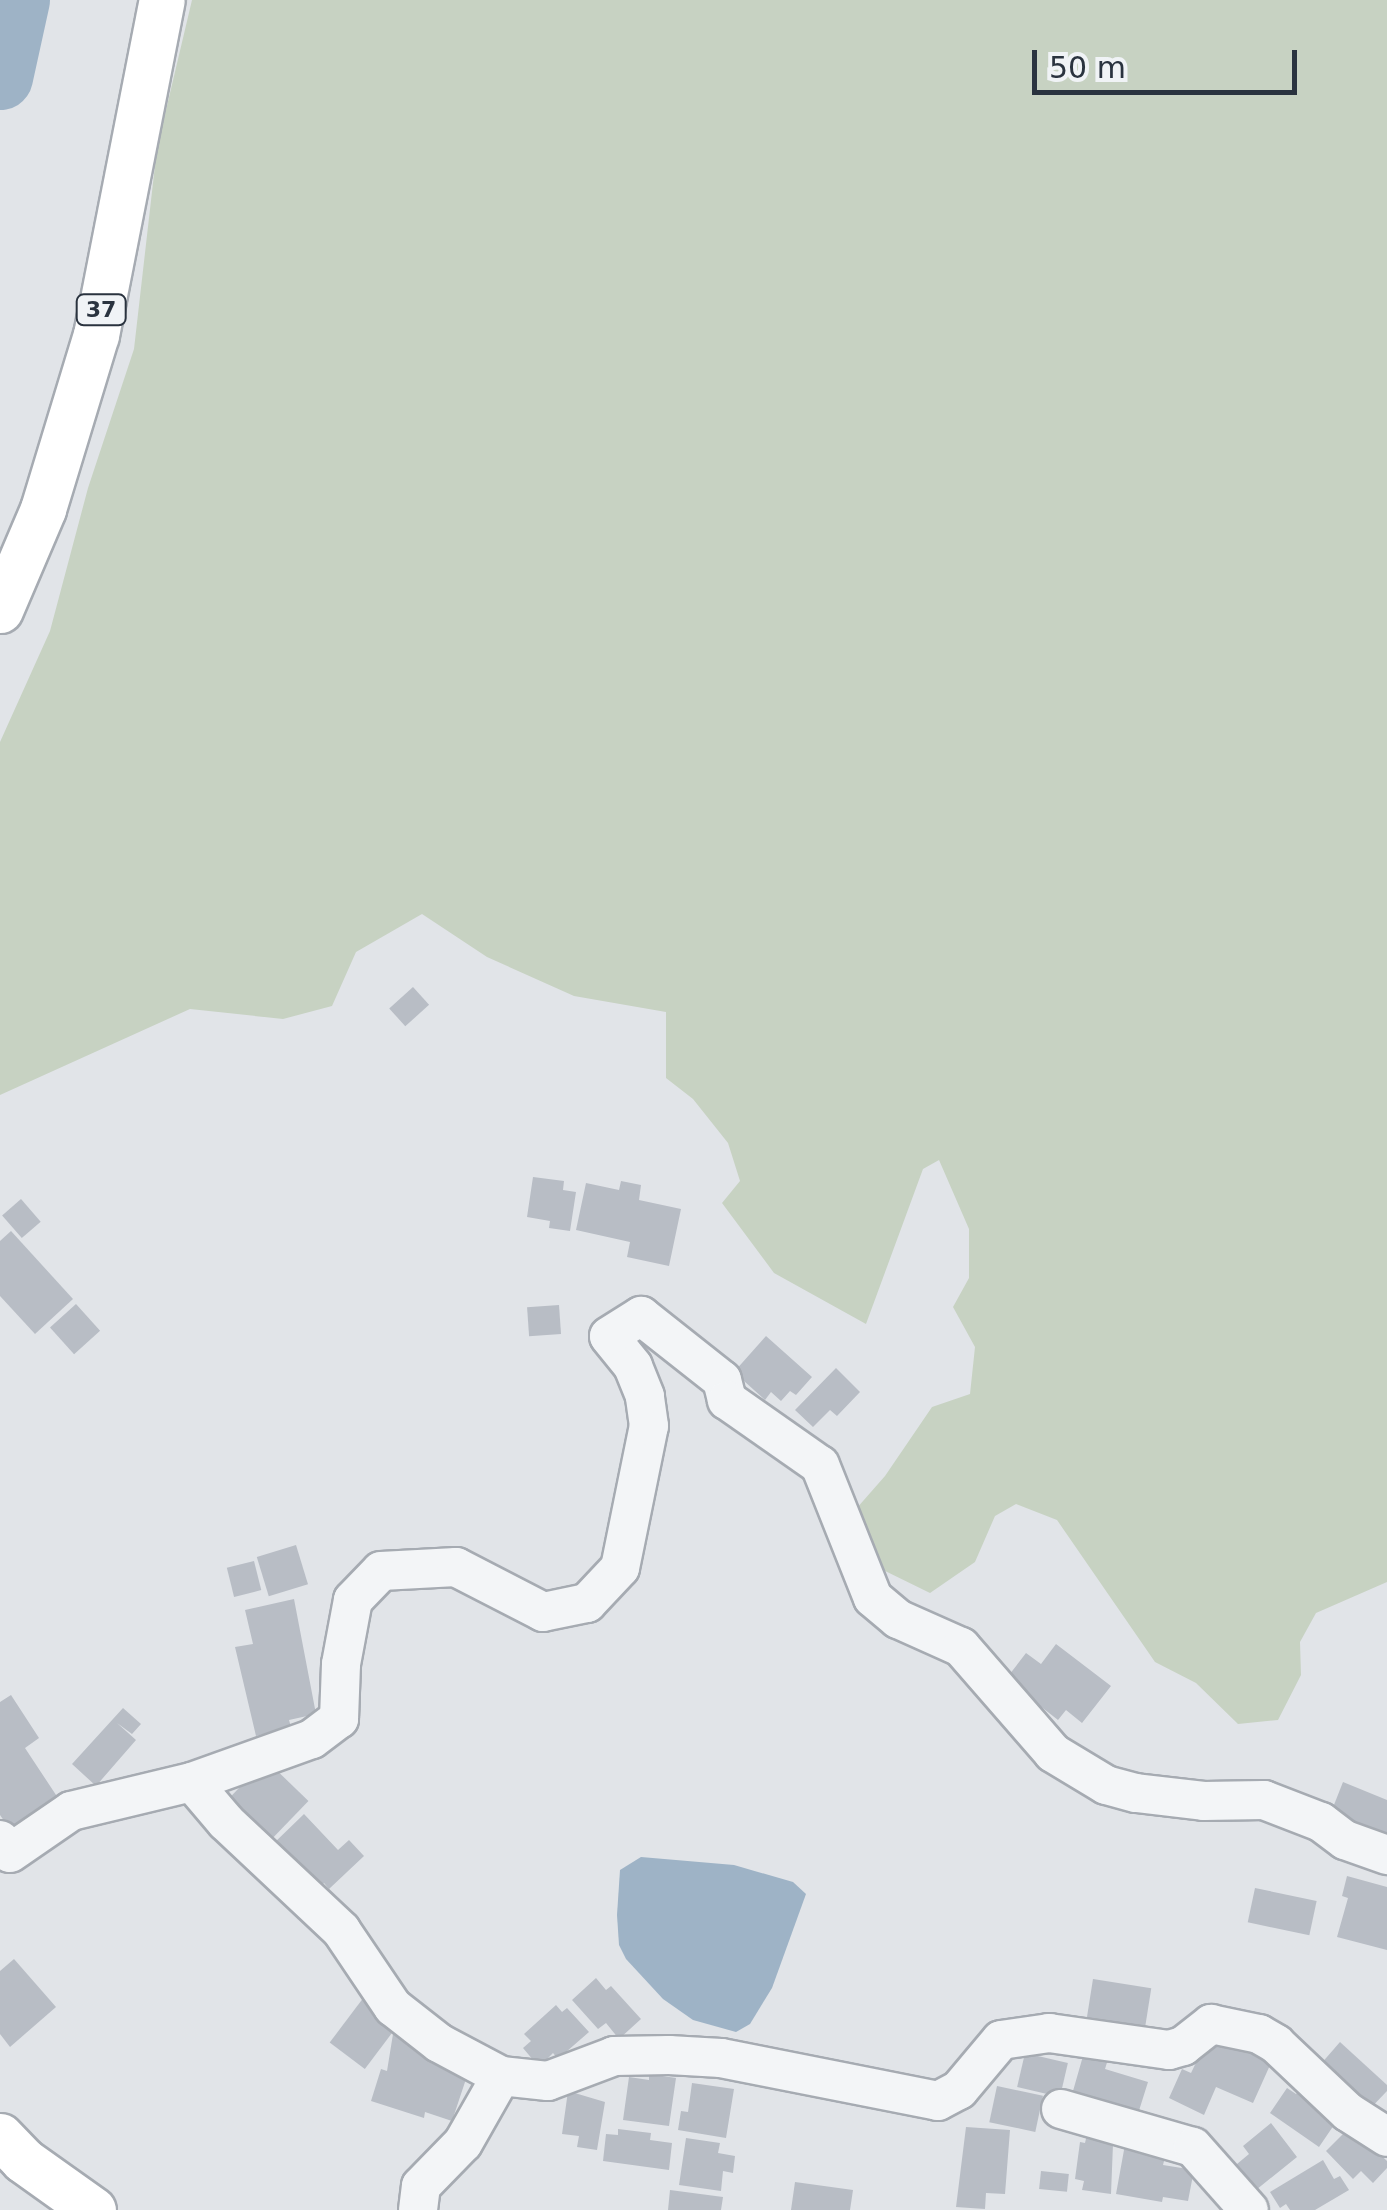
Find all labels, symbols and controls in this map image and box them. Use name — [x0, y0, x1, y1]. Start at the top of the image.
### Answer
scale bar — [1037, 30, 1302, 92]
text: 50 m — [1049, 50, 1126, 85]
road number: 37 — [74, 293, 128, 327]

